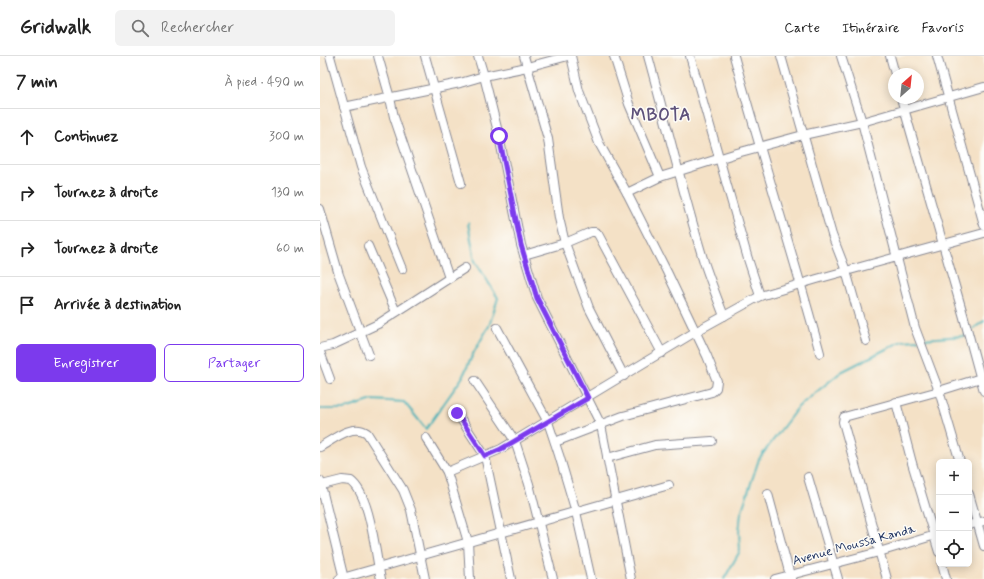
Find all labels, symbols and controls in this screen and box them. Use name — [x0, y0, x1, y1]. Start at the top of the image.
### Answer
search box — [115, 10, 395, 46]
text: Gridwalk — [20, 15, 91, 40]
icon: search — [129, 17, 151, 39]
text: Rechercher — [161, 18, 234, 38]
text: Carte — [784, 19, 820, 37]
text: Itinéraire — [842, 19, 899, 37]
text: Favoris — [921, 19, 964, 37]
north arrow — [888, 68, 924, 104]
text: 7 min — [16, 71, 58, 93]
text: À pied · 490 m — [224, 74, 304, 91]
district label: MBOTA — [631, 104, 691, 126]
icon: ahead — [16, 126, 38, 148]
text: Continuez — [54, 127, 118, 147]
route start — [490, 127, 508, 145]
text: 300 m — [269, 128, 304, 145]
icon: right — [16, 182, 38, 204]
text: Tournez à droite — [54, 183, 158, 203]
text: 130 m — [271, 184, 304, 201]
icon: right — [16, 238, 38, 260]
text: Tournez à droite — [54, 239, 158, 259]
text: 60 m — [276, 240, 304, 257]
icon: arrive — [16, 294, 38, 316]
text: Arrivée à destination — [54, 295, 181, 315]
button: Enregistrer — [16, 344, 156, 382]
button: Partager — [164, 344, 304, 382]
route end — [448, 404, 466, 422]
map controls — [936, 459, 972, 567]
button: + — [936, 459, 972, 495]
button: − — [936, 495, 972, 531]
street label: Avenue Moussa Kanda — [791, 520, 918, 570]
button: locate — [936, 531, 972, 567]

